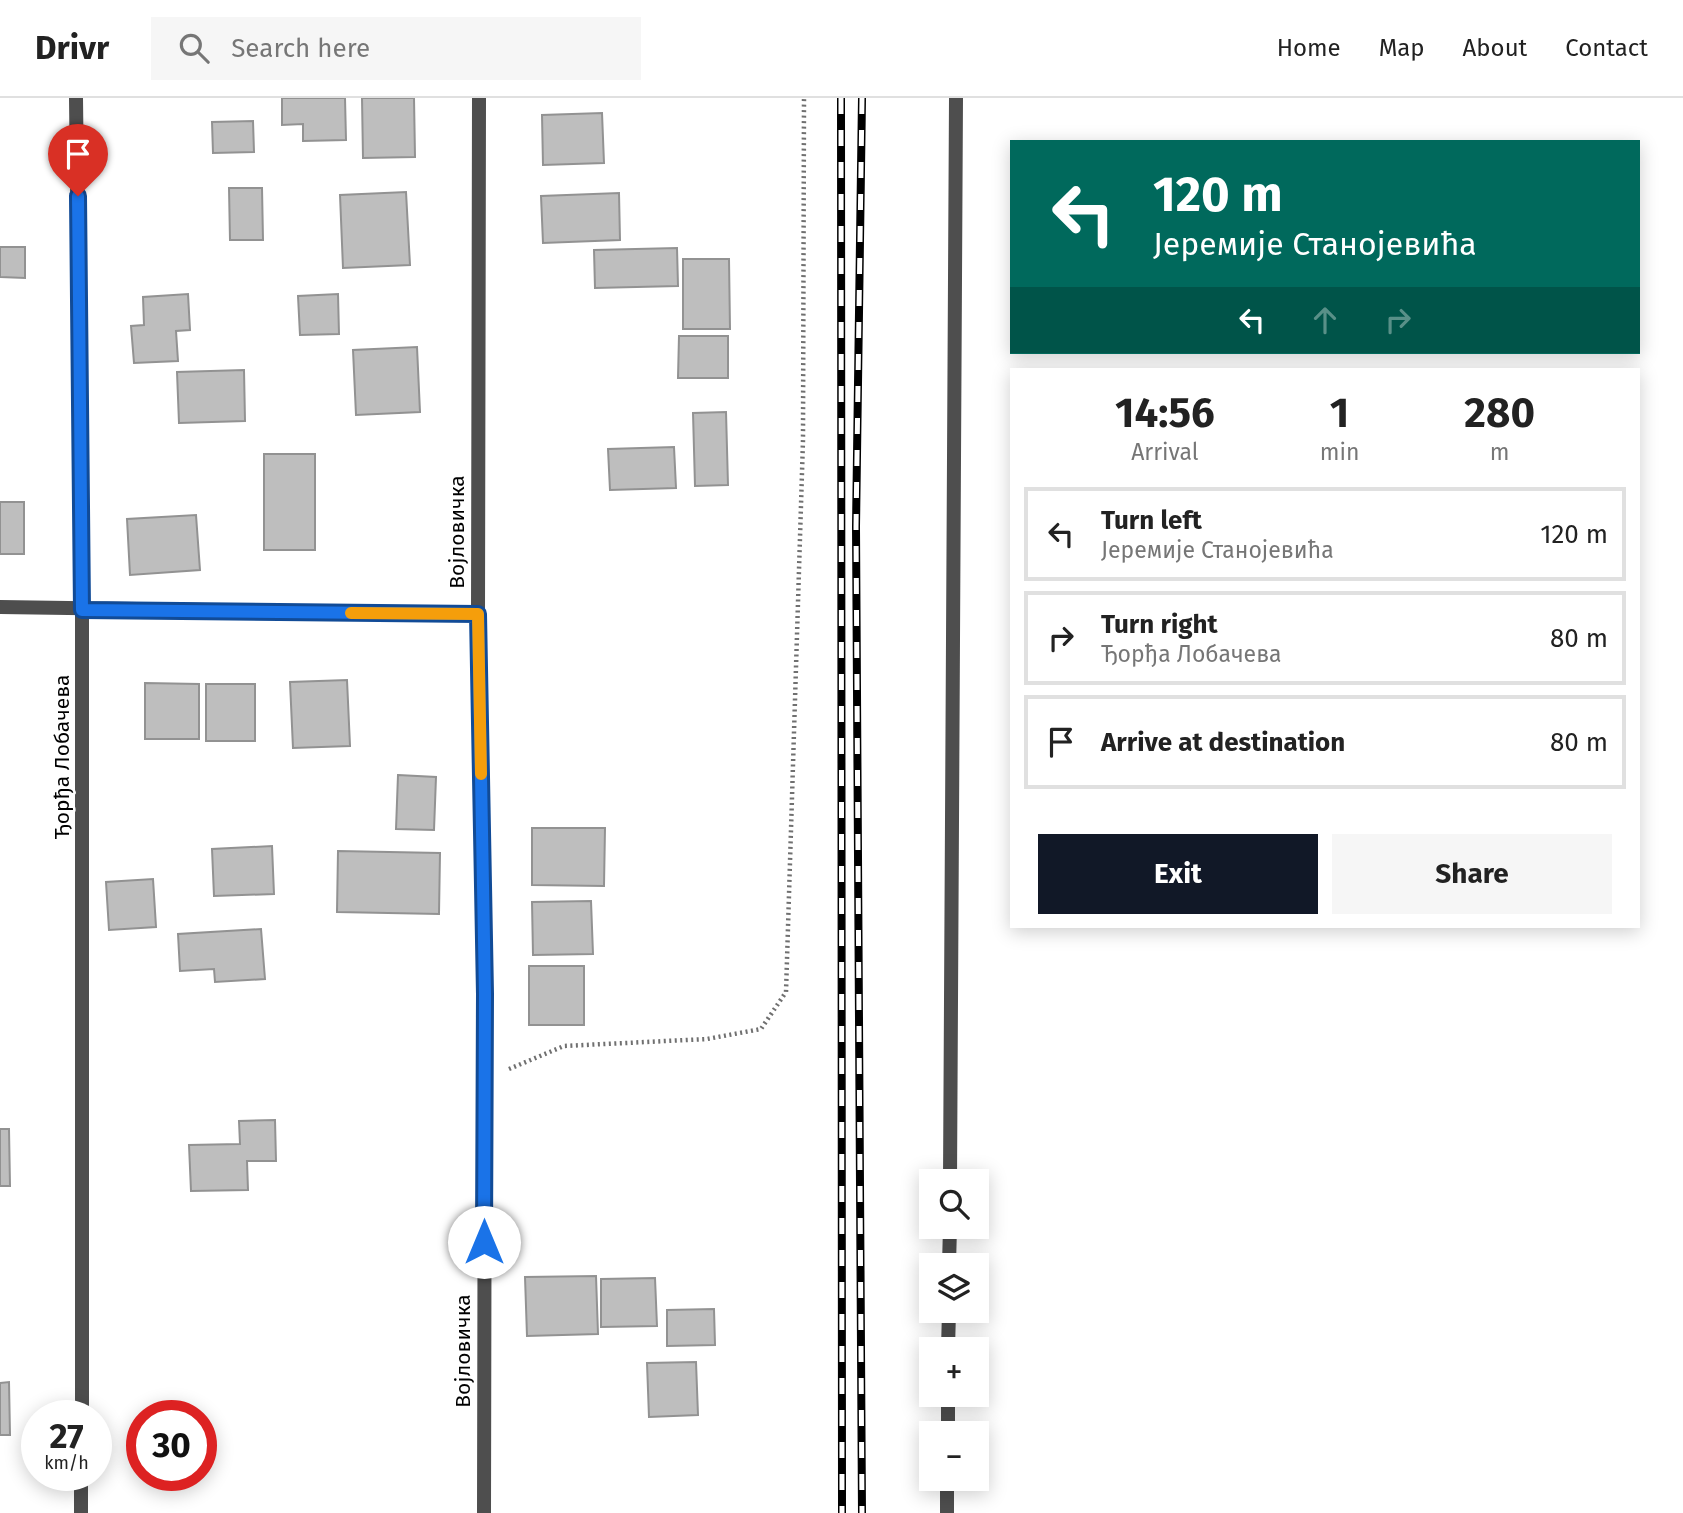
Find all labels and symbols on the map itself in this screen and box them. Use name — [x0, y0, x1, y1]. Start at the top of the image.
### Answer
pin — [48, 124, 108, 196]
street label: Војловичка — [444, 475, 470, 589]
street label: Ђорђа Лобачева — [49, 675, 75, 839]
position arrow — [447, 1205, 521, 1279]
street label: Војловичка — [450, 1294, 476, 1408]
speed limit sign: 30 — [126, 1400, 217, 1491]

